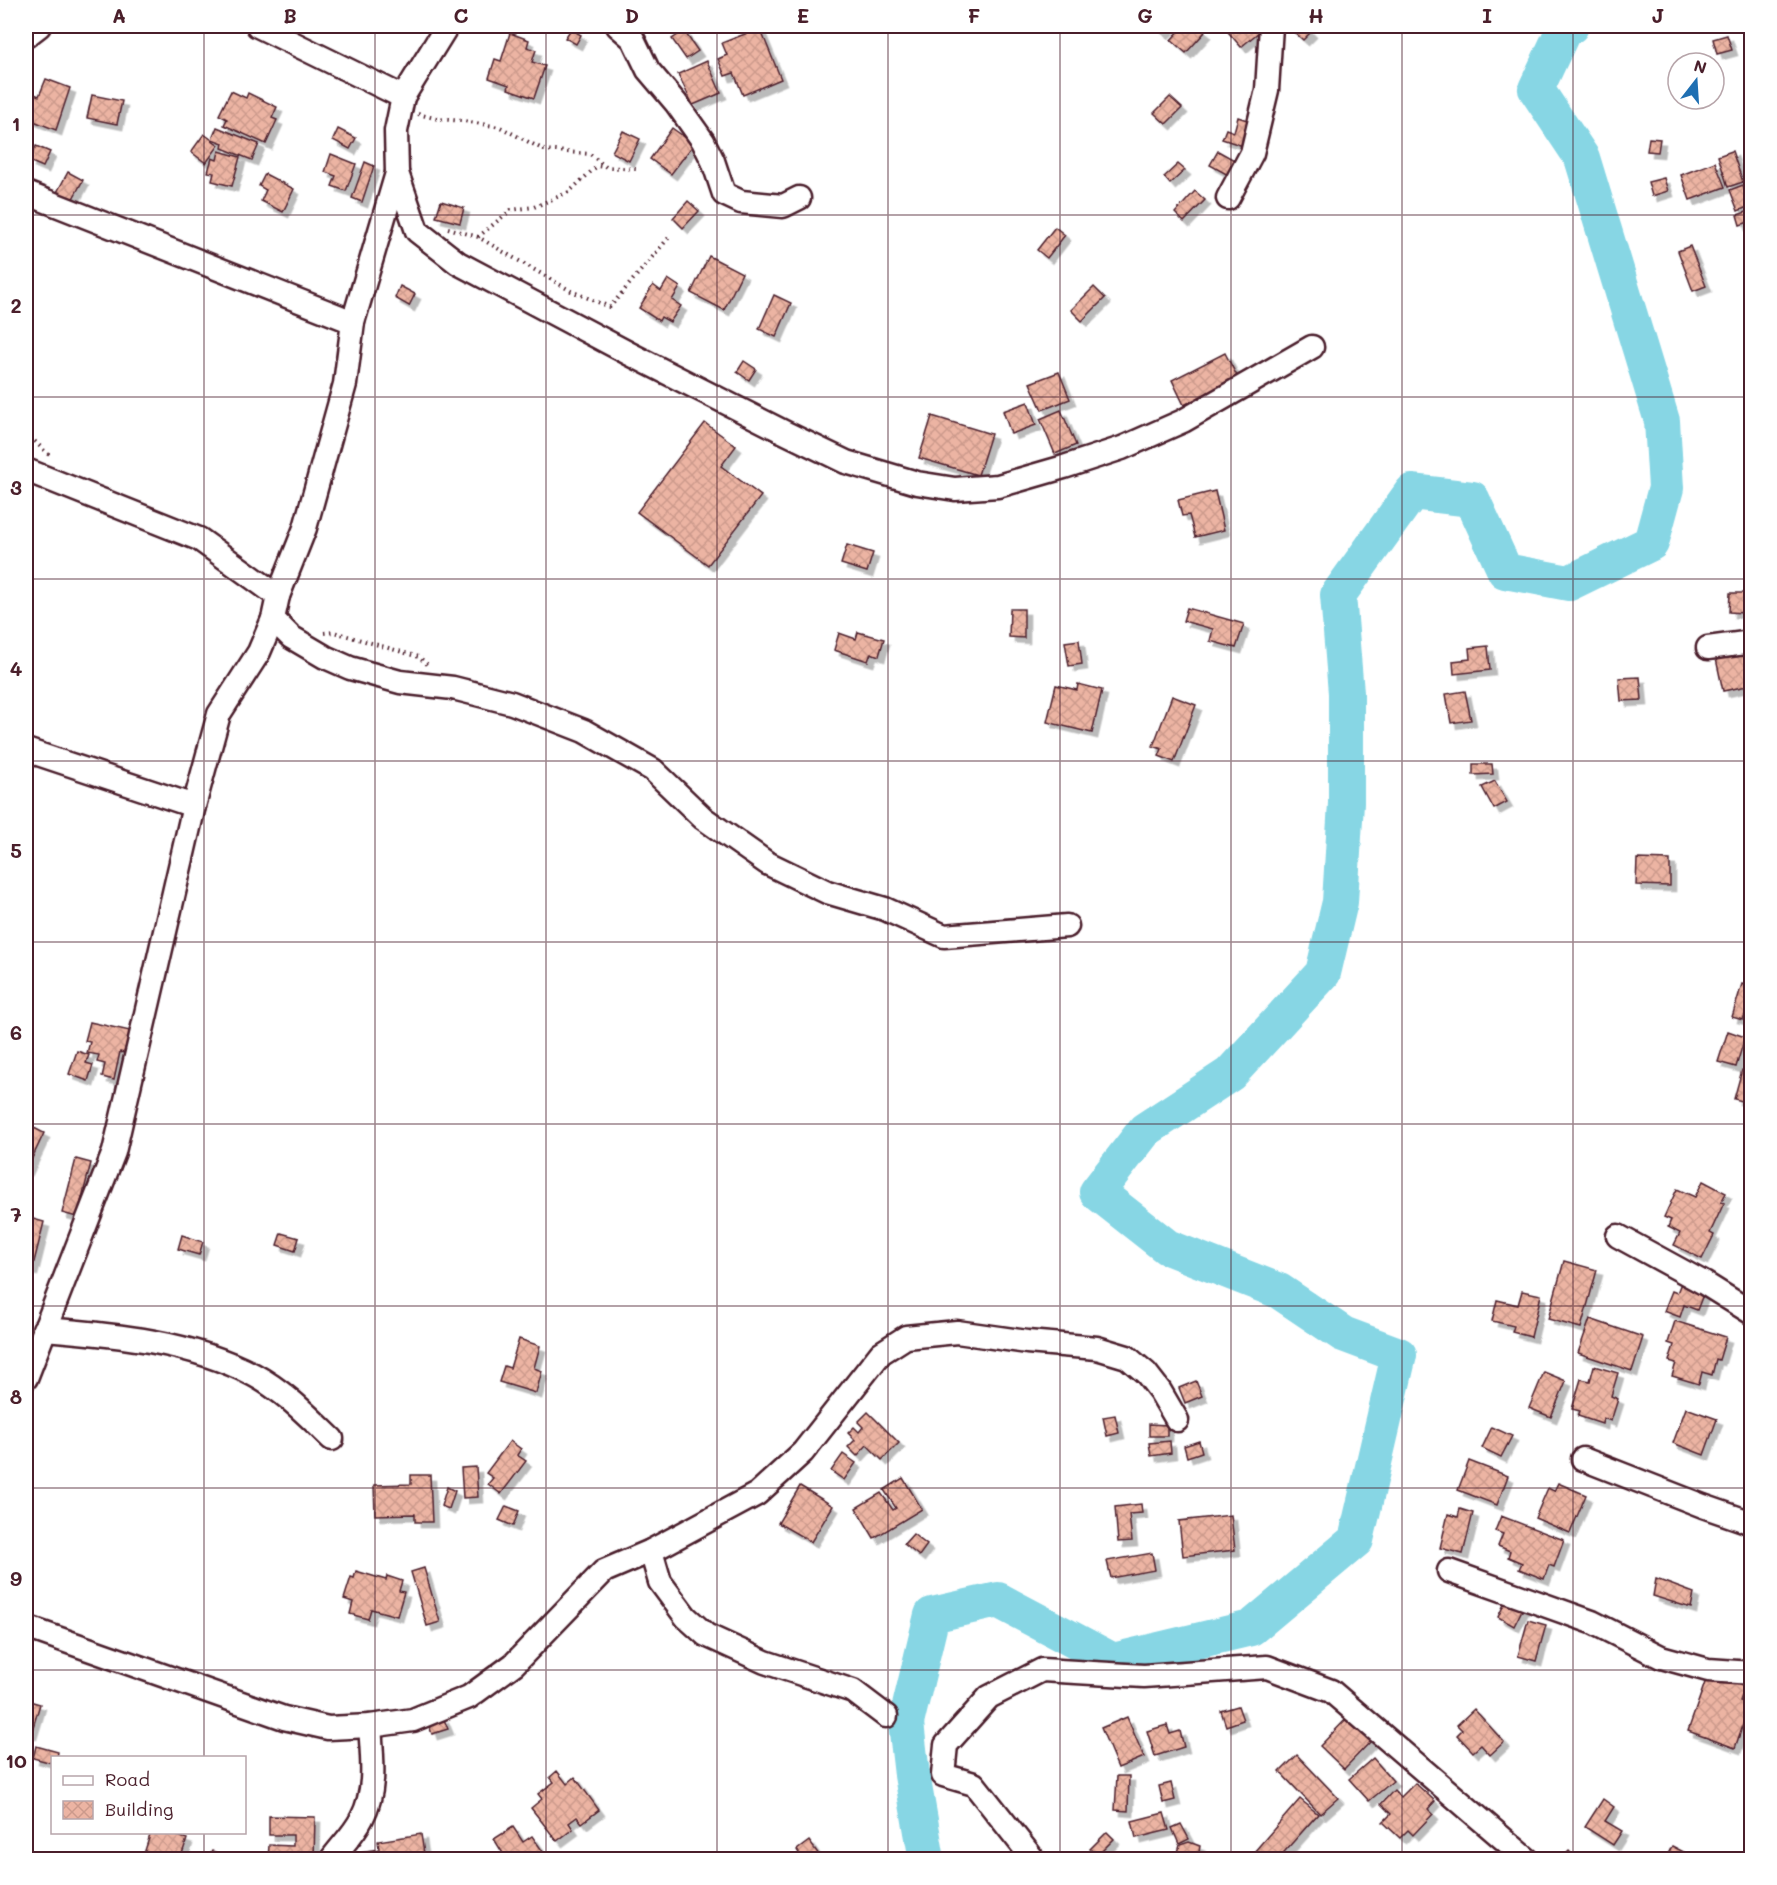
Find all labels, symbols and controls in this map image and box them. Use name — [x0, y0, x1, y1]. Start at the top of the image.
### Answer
text: A — [112, 2, 126, 28]
text: B — [283, 2, 297, 28]
text: C — [454, 2, 469, 28]
text: D — [625, 2, 639, 28]
text: E — [797, 2, 809, 28]
text: F — [968, 2, 981, 28]
text: G — [1137, 2, 1153, 28]
text: H — [1308, 2, 1324, 28]
text: I — [1482, 2, 1492, 28]
text: J — [1651, 2, 1665, 28]
north arrow — [1666, 51, 1726, 111]
text: N — [1692, 54, 1709, 78]
text: 1 — [12, 110, 20, 136]
text: 2 — [10, 292, 22, 318]
text: 3 — [10, 474, 22, 500]
text: 4 — [10, 655, 23, 681]
text: 5 — [10, 837, 22, 863]
text: 6 — [10, 1019, 22, 1045]
text: 7 — [10, 1201, 22, 1227]
text: 8 — [10, 1383, 22, 1409]
text: 9 — [10, 1565, 22, 1591]
text: 10 — [5, 1747, 27, 1773]
legend — [51, 1756, 246, 1834]
text: Road — [105, 1767, 150, 1791]
text: Building — [105, 1797, 173, 1821]

